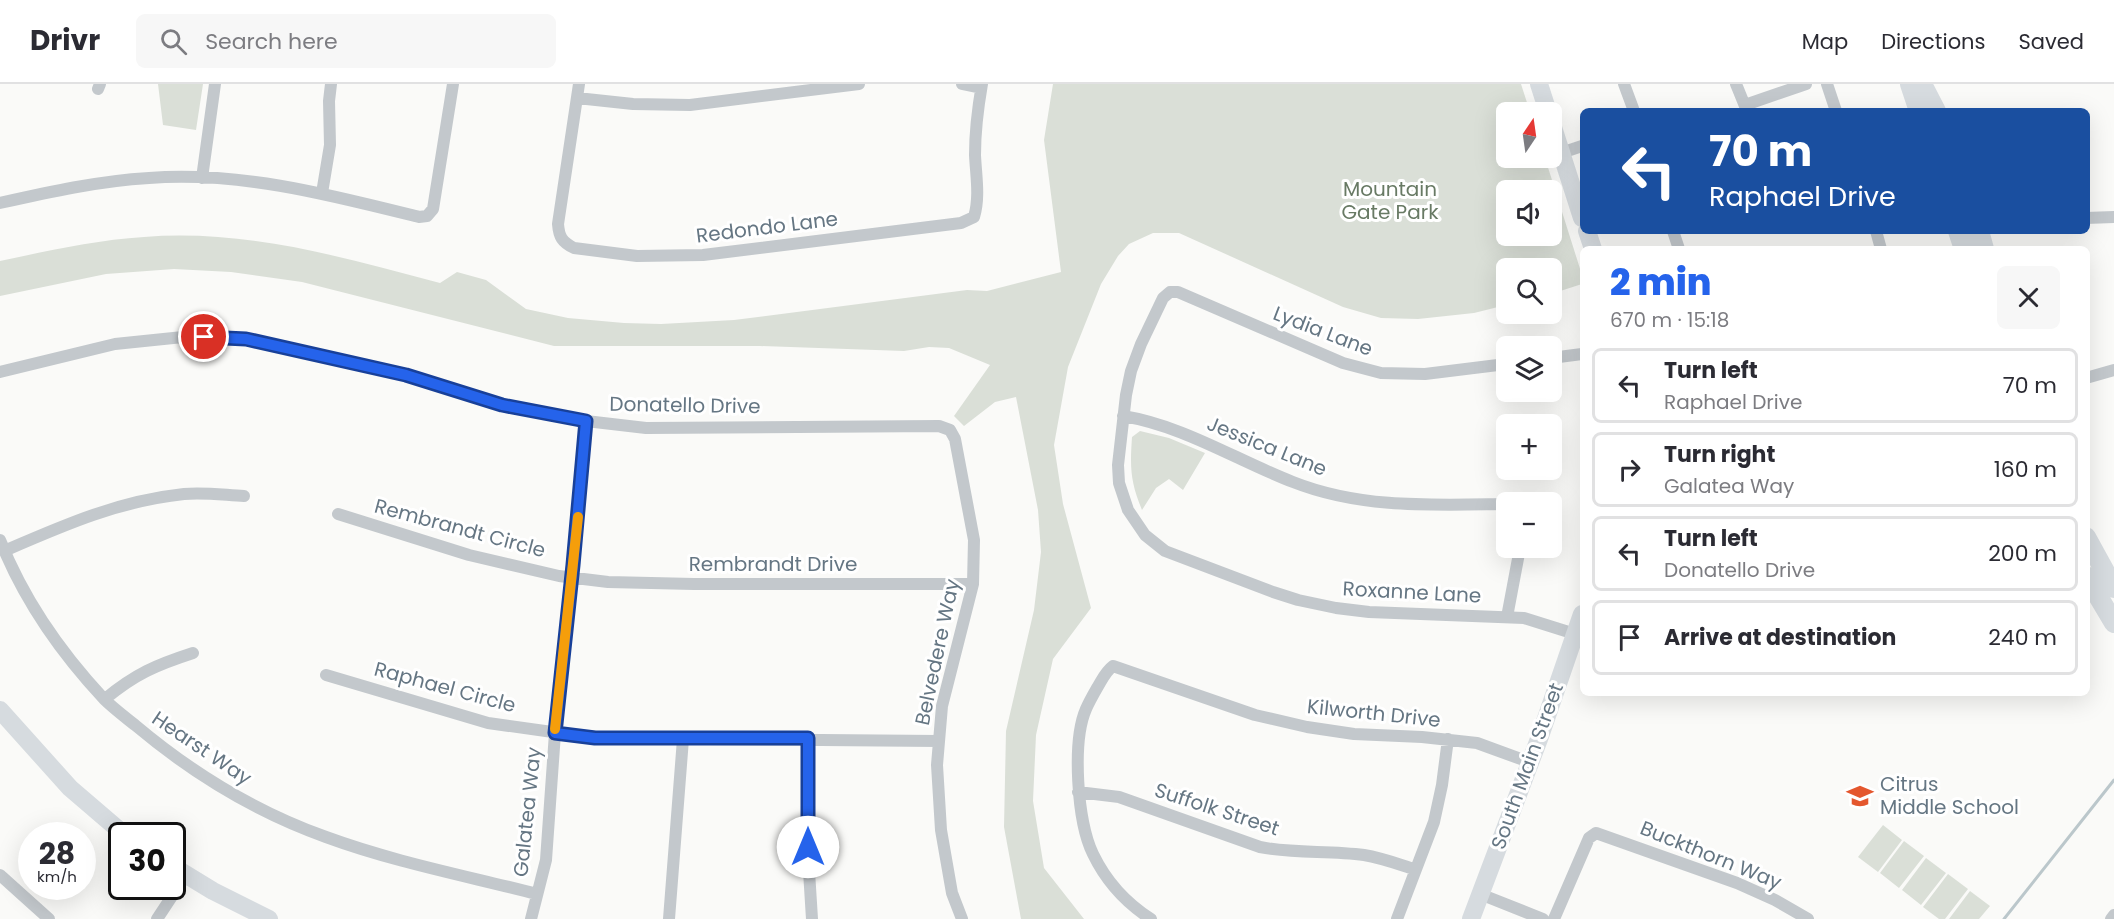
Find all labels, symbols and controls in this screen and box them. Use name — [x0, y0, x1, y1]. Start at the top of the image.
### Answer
search box — [136, 14, 556, 68]
text: Drivr — [30, 21, 100, 60]
icon: search — [157, 25, 190, 58]
text: Search here — [205, 26, 338, 57]
text: Map — [1802, 27, 1848, 56]
text: Directions — [1881, 27, 1985, 56]
text: Saved — [2018, 27, 2084, 56]
north arrow — [1496, 102, 1562, 168]
map controls — [1496, 102, 1562, 558]
text: 70 m — [1709, 122, 1812, 181]
icon: left — [1610, 132, 1688, 210]
park label: Mountain Gate Park — [1342, 175, 1439, 226]
text: Raphael Drive — [1709, 178, 1896, 215]
button: sound — [1496, 180, 1562, 246]
street label: Redondo Lane — [694, 204, 840, 250]
text: 2 min — [1610, 257, 1712, 308]
button: search — [1496, 258, 1562, 324]
button: close — [1997, 266, 2060, 329]
street label: Lydia Lane — [1269, 299, 1377, 363]
text: 670 m · 15:18 — [1610, 306, 1729, 334]
pin — [178, 311, 229, 362]
icon: arrive — [187, 320, 220, 353]
button: layers — [1496, 336, 1562, 402]
text: Turn left — [1664, 355, 1758, 386]
icon: left — [1613, 369, 1646, 402]
text: 70 m — [2003, 370, 2057, 401]
text: Raphael Drive — [1664, 388, 1802, 416]
street label: Donatello Drive — [609, 390, 761, 420]
street label: Jessica Lane — [1203, 409, 1331, 483]
button: + — [1496, 414, 1562, 480]
text: Turn right — [1664, 439, 1775, 470]
icon: right — [1613, 453, 1646, 486]
text: 160 m — [1994, 454, 2057, 485]
text: Galatea Way — [1664, 472, 1794, 500]
street label: Rembrandt Circle — [371, 492, 549, 564]
button: − — [1496, 492, 1562, 558]
text: Turn left — [1664, 523, 1758, 554]
icon: left — [1613, 537, 1646, 570]
text: 200 m — [1988, 538, 2057, 569]
street label: Rembrandt Drive — [689, 550, 857, 578]
text: Donatello Drive — [1664, 556, 1815, 584]
street label: Roxanne Lane — [1342, 574, 1482, 610]
street label: Belvedere Way — [908, 576, 966, 728]
icon: arrive — [1613, 621, 1646, 654]
text: Arrive at destination — [1664, 622, 1896, 653]
text: 240 m — [1988, 622, 2057, 653]
street label: Raphael Circle — [371, 655, 519, 719]
street label: South Main Street — [1484, 679, 1570, 853]
street label: Kilworth Drive — [1306, 692, 1442, 734]
street label: Hearst Way — [147, 704, 257, 792]
street label: Galatea Way — [506, 746, 548, 878]
place label: Citrus Middle School — [1880, 770, 2019, 821]
street label: Suffolk Street — [1151, 776, 1283, 842]
school or university icon: Citrus Middle School — [1845, 781, 1875, 811]
street label: Buckthorn Way — [1636, 814, 1786, 896]
position arrow — [776, 815, 840, 879]
speed limit sign: 30 — [108, 822, 186, 900]
text: 28 — [39, 832, 75, 875]
text: km/h — [37, 866, 77, 887]

